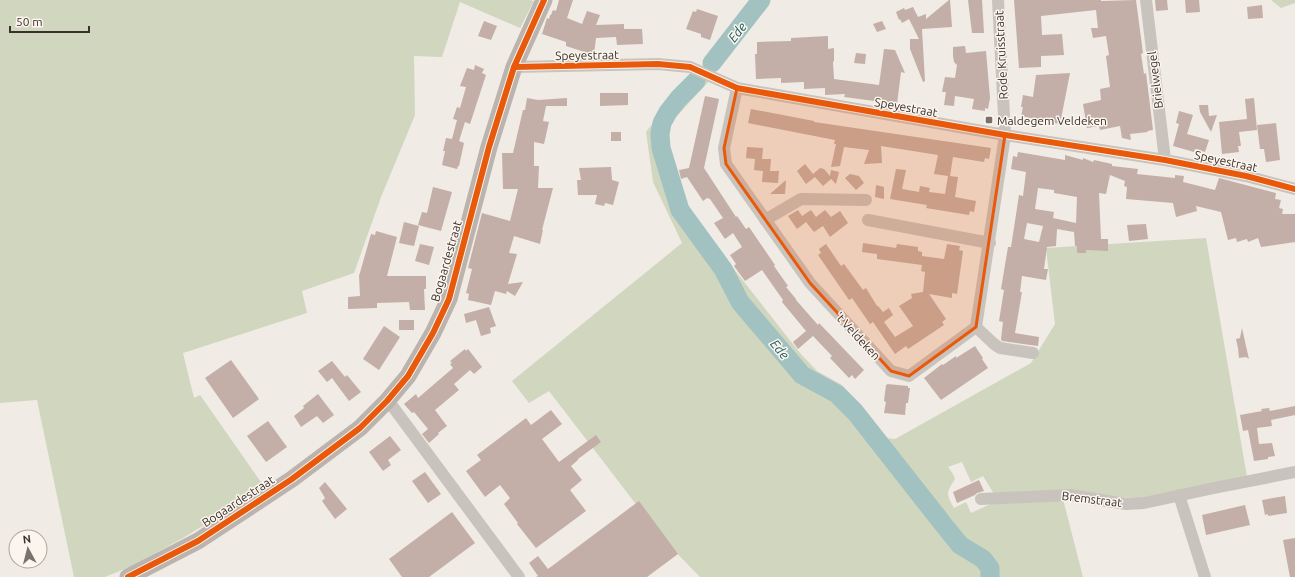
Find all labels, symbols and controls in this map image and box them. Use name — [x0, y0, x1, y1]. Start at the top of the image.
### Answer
scale bar — [10, 8, 89, 34]
street label: Rode Kruisstraat — [992, 10, 1010, 100]
text: 50 m — [16, 15, 43, 28]
water label: Ede — [725, 19, 749, 44]
street label: Speyestraat — [555, 48, 619, 62]
street label: Brielwegel — [1145, 51, 1165, 109]
street label: Speyestraat — [873, 95, 939, 119]
place label: Maldegem Veldeken — [997, 114, 1107, 127]
marker: Maldegem Veldeken — [984, 115, 994, 125]
street label: Speyestraat — [1193, 148, 1259, 174]
street label: Bogaardestraat — [428, 219, 464, 303]
street label: 't Veldeken — [833, 310, 883, 362]
water label: Ede — [768, 337, 792, 362]
street label: Bogaardestraat — [199, 473, 277, 529]
street label: Bremstraat — [1061, 489, 1123, 509]
north arrow — [8, 529, 48, 569]
text: N — [22, 533, 32, 546]

